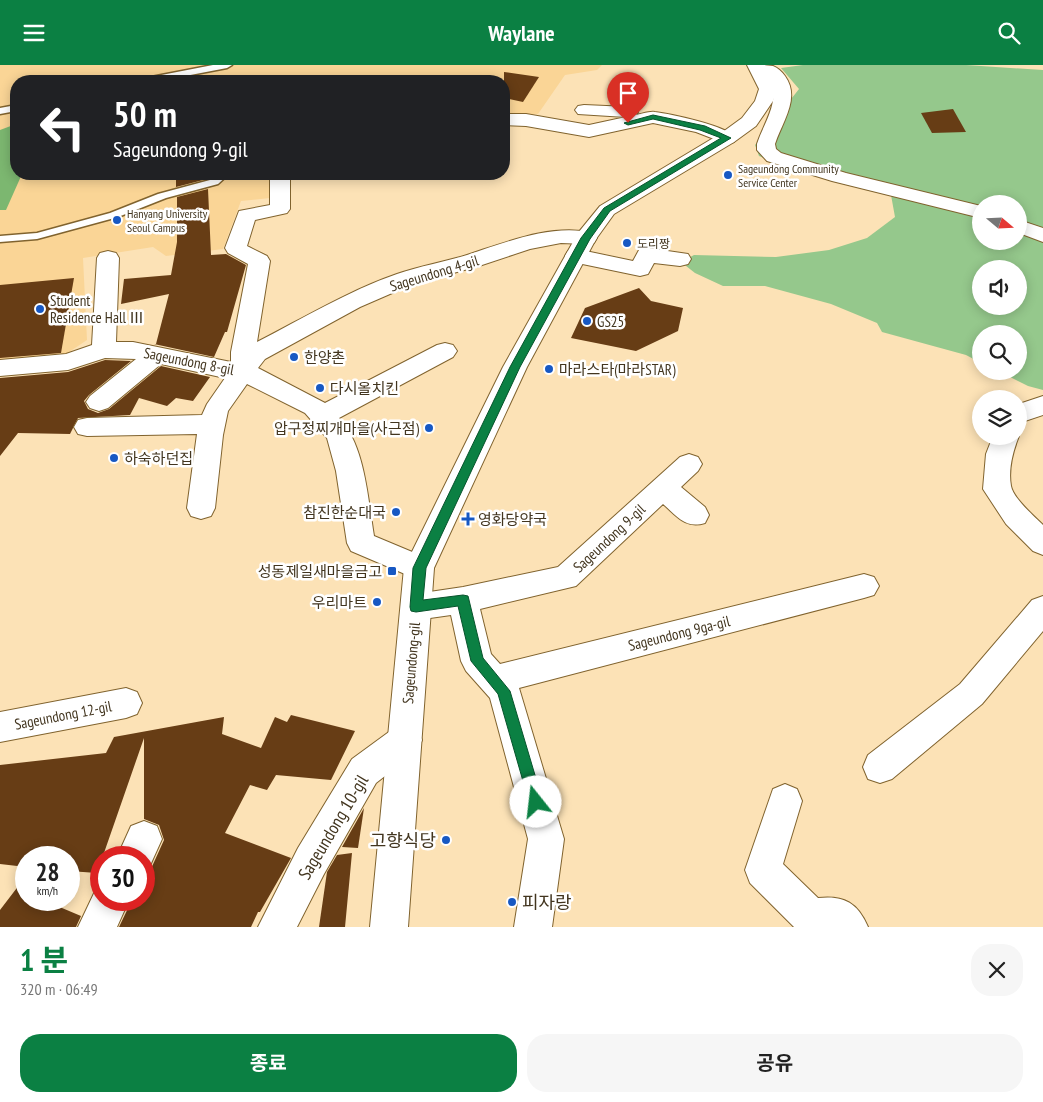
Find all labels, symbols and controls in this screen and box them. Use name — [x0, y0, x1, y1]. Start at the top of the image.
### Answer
icon: menu — [20, 19, 48, 47]
text: Waylane — [488, 19, 555, 47]
icon: search — [995, 19, 1023, 47]
pin — [607, 72, 649, 123]
icon: arrive — [614, 79, 642, 107]
text: 50 m — [113, 91, 177, 137]
icon: left — [30, 95, 95, 160]
text: Sageundong 9-gil — [113, 135, 248, 163]
place label: Sageundong Community Service Center — [738, 161, 839, 190]
marker: Sageundong Community Service Center — [722, 169, 734, 181]
north arrow — [972, 195, 1028, 250]
map controls — [972, 195, 1027, 445]
place label: Hanyang University Seoul Campus — [127, 206, 208, 235]
marker: Hanyang University Seoul Campus — [111, 214, 123, 226]
place label: 도리짱 — [637, 236, 670, 251]
marker: 도리짱 — [621, 237, 633, 249]
street label: Sageundong 4-gil — [387, 250, 481, 295]
button: sound — [972, 260, 1027, 315]
place label: Student Residence Hall Ⅲ — [50, 291, 144, 327]
marker: Student Residence Hall Ⅲ — [34, 303, 46, 315]
place label: GS25 — [597, 312, 624, 331]
marker: GS25 — [581, 315, 593, 327]
button: search — [972, 325, 1027, 380]
street label: Sageundong 8-gil — [142, 343, 236, 379]
place label: 한양촌 — [304, 348, 345, 367]
marker: 한양촌 — [288, 351, 300, 363]
place label: 마라스타(마라STAR) — [559, 360, 676, 379]
marker: 마라스타(마라STAR) — [543, 363, 555, 375]
place label: 다시올치킨 — [330, 379, 399, 398]
marker: 다시올치킨 — [314, 382, 326, 394]
button: layers — [972, 390, 1027, 445]
place label: 압구정찌개마을(사근점) — [274, 419, 419, 438]
marker: 압구정찌개마을(사근점) — [423, 422, 435, 434]
place label: 하숙하던집 — [124, 449, 193, 468]
marker: 하숙하던집 — [108, 452, 120, 464]
street label: Sageundong 9-gil — [569, 499, 649, 576]
place label: 참진한순대국 — [303, 503, 386, 522]
marker: 참진한순대국 — [390, 506, 402, 518]
place label: 영화당약국 — [478, 510, 547, 529]
marker: 영화당약국 — [462, 513, 474, 525]
place label: 성동제일새마을금고 — [258, 562, 382, 581]
marker: 성동제일새마을금고 — [386, 565, 398, 577]
place label: 우리마트 — [312, 593, 367, 612]
marker: 우리마트 — [371, 596, 383, 608]
street label: Sageundong 9ga-gil — [626, 611, 732, 655]
street label: Sageundong-gil — [398, 621, 424, 705]
street label: Sageundong 12-gil — [13, 696, 114, 734]
street label: Sageundong 10-gil — [293, 770, 374, 884]
position arrow — [509, 775, 561, 827]
place label: 고향식당 — [370, 829, 436, 852]
marker: 고향식당 — [440, 834, 452, 846]
speed limit sign: 30 — [90, 846, 155, 911]
text: 28 — [36, 856, 59, 888]
text: km/h — [37, 883, 58, 898]
place label: 피자랑 — [522, 891, 572, 914]
marker: 피자랑 — [506, 896, 518, 908]
text: 1 분 — [20, 940, 68, 979]
button: close — [971, 944, 1023, 996]
text: 320 m · 06:49 — [20, 979, 98, 999]
button: 종료 — [20, 1034, 517, 1092]
button: 공유 — [527, 1034, 1023, 1092]

